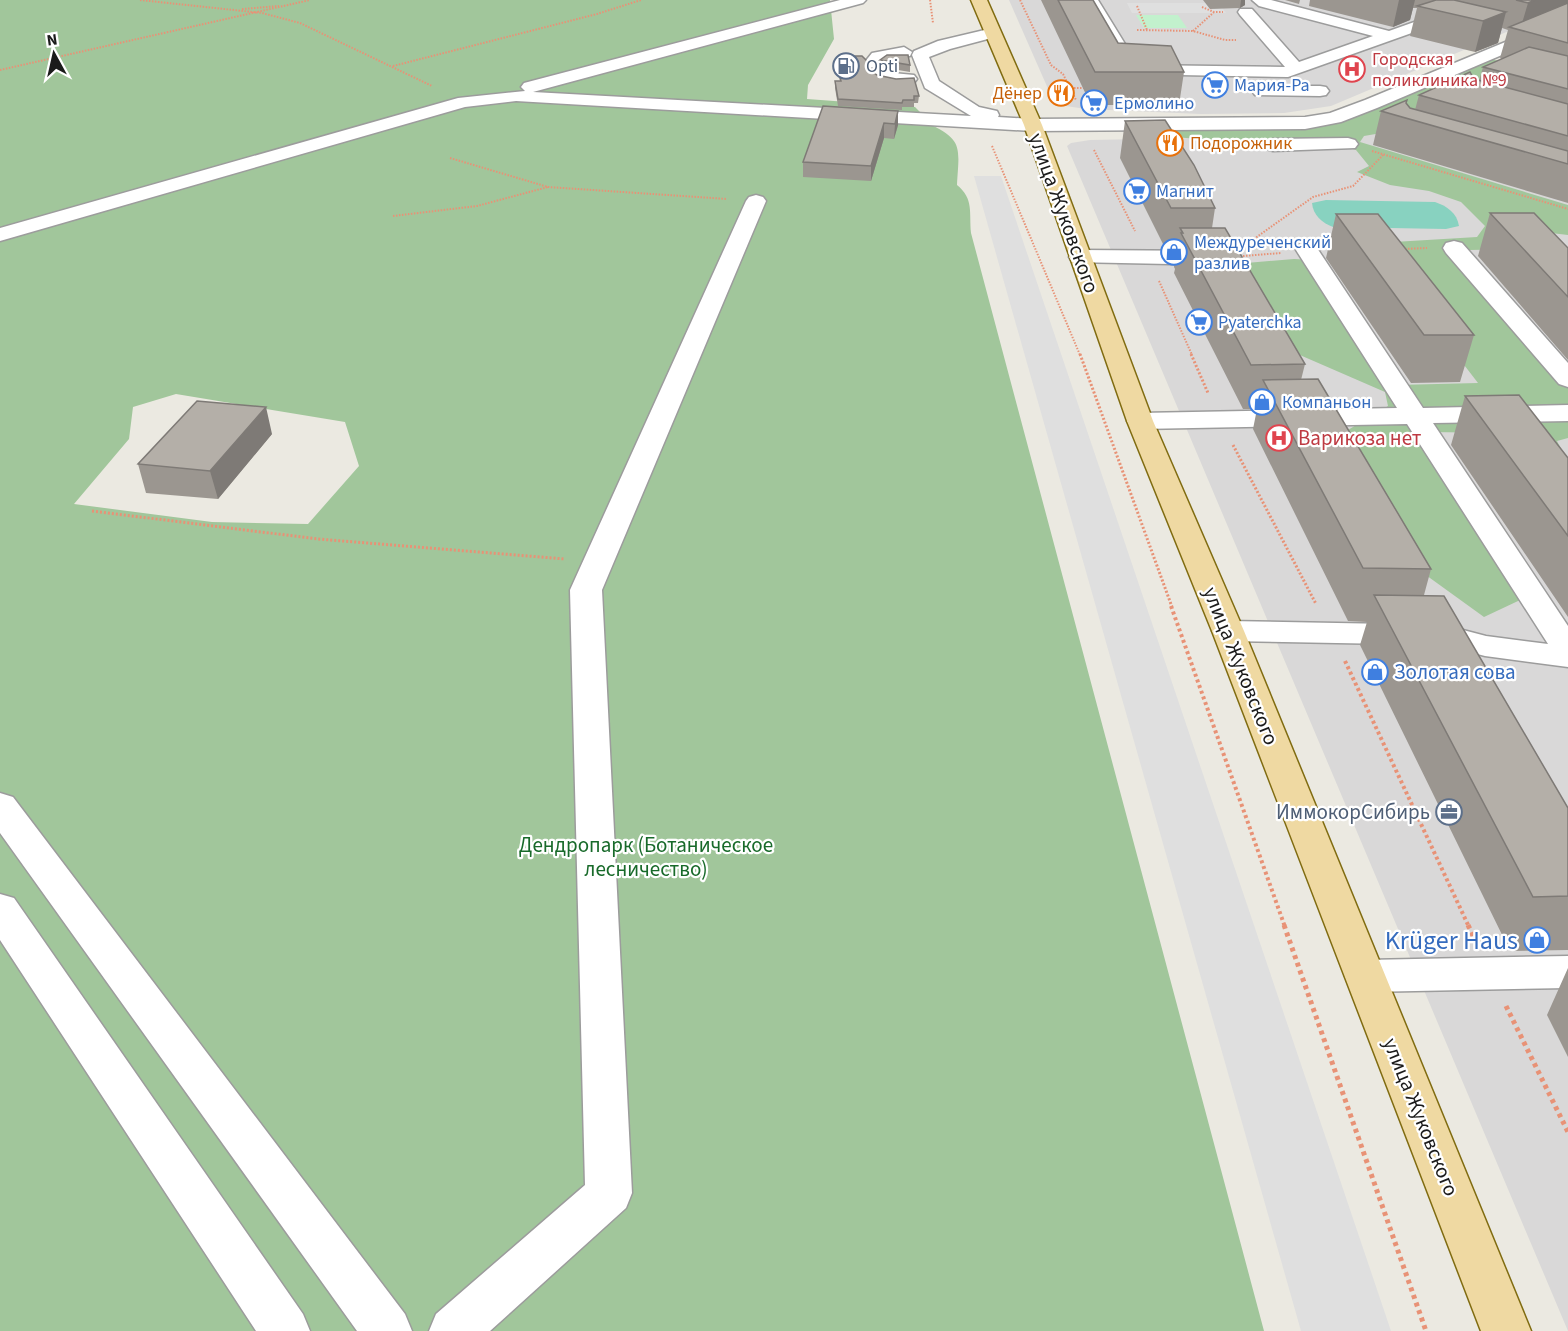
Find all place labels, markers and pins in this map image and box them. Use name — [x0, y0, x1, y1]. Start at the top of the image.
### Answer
place label: Городская поликлиника №9 — [1372, 47, 1507, 93]
fuel station icon: Opti — [831, 51, 861, 81]
place label: Opti — [866, 54, 898, 79]
hospital icon: Городская поликлиника №9 — [1337, 54, 1367, 84]
supermarket icon: Мария-Ра — [1200, 70, 1230, 100]
place label: Мария-Ра — [1234, 73, 1310, 98]
restaurant icon: Дёнер — [1046, 78, 1076, 108]
place label: Дёнер — [992, 81, 1042, 106]
supermarket icon: Ермолино — [1079, 88, 1109, 118]
place label: Ермолино — [1114, 91, 1194, 116]
restaurant icon: Подорожник — [1155, 128, 1185, 158]
place label: Подорожник — [1190, 131, 1292, 156]
supermarket icon: Магнит — [1122, 176, 1152, 206]
place label: Магнит — [1156, 179, 1214, 204]
place label: Междуреченский разлив — [1194, 230, 1331, 276]
shop icon: Междуреченский разлив — [1159, 237, 1189, 267]
supermarket icon: Pyaterchka — [1184, 307, 1214, 337]
place label: Pyaterchka — [1218, 310, 1302, 335]
shop icon: Компаньон — [1247, 387, 1277, 417]
place label: Компаньон — [1282, 390, 1371, 415]
hospital icon: Варикоза нет — [1264, 423, 1294, 453]
place label: Варикоза нет — [1298, 423, 1422, 453]
shop icon: Золотая сова — [1360, 657, 1390, 687]
place label: Золотая сова — [1394, 657, 1516, 687]
place label: ИммокорСибирь — [1276, 797, 1430, 827]
office icon: ИммокорСибирь — [1434, 797, 1464, 827]
place label: Krüger Haus — [1385, 922, 1518, 959]
shop icon: Krüger Haus — [1522, 925, 1552, 955]

